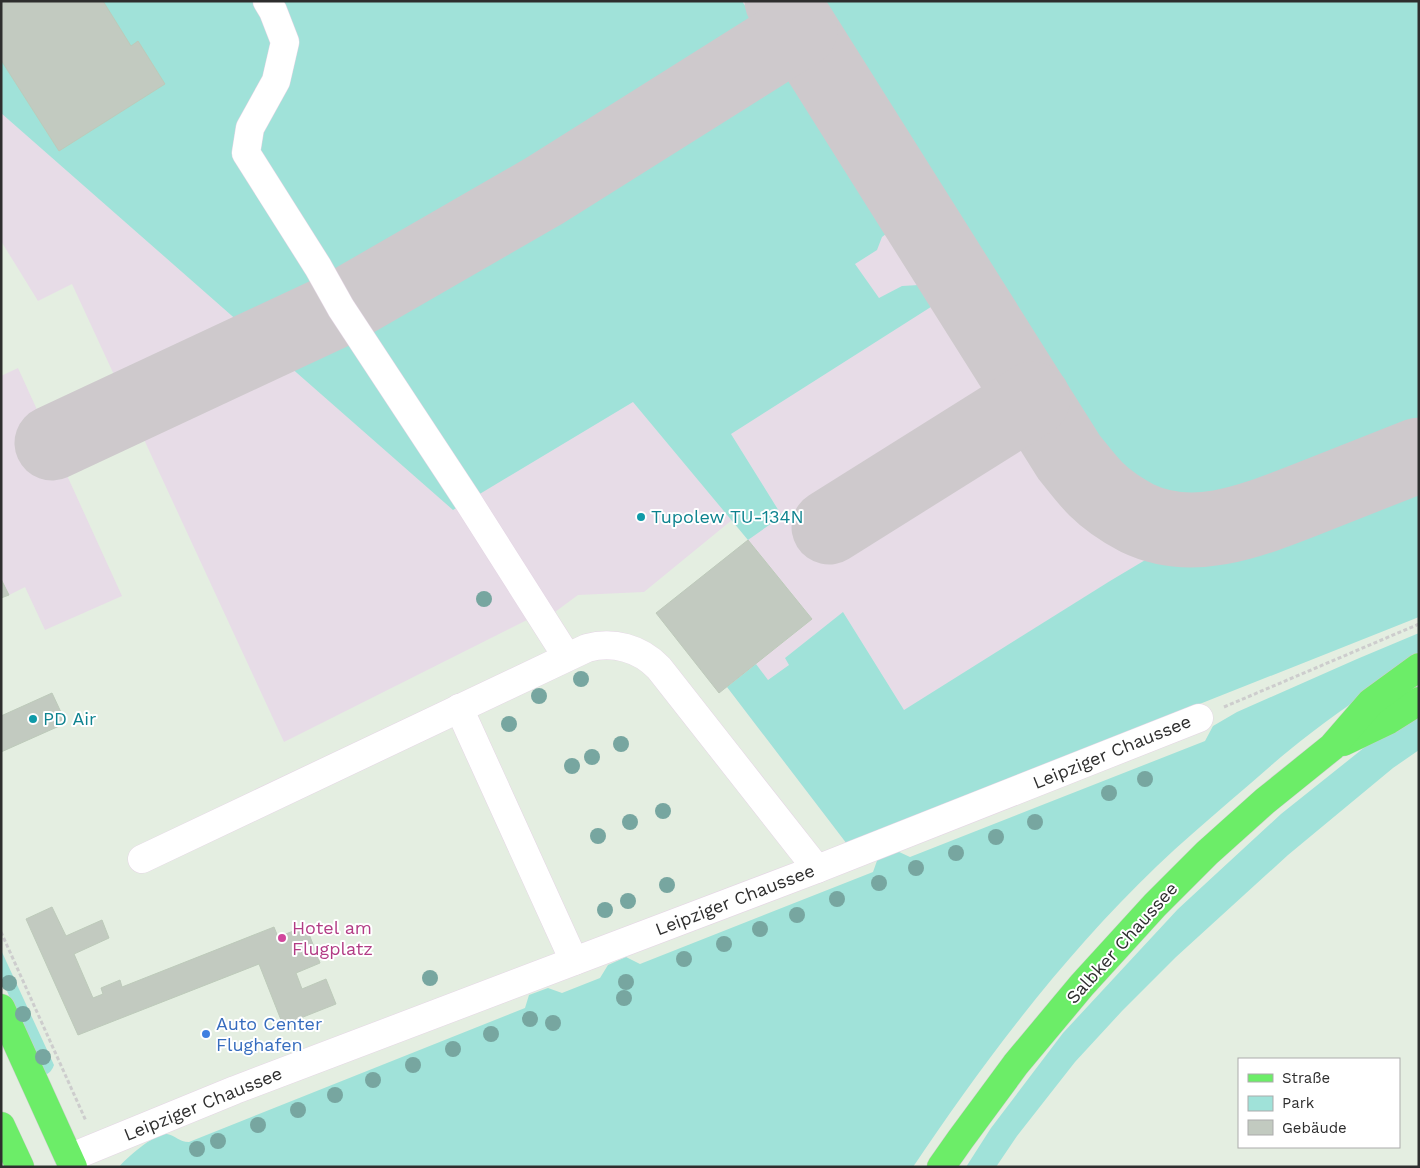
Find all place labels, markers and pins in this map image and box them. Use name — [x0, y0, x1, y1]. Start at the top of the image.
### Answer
place label: Tupolew TU-134N — [651, 506, 804, 527]
marker: Tupolew TU-134N — [635, 511, 647, 523]
place label: PD Air — [43, 708, 96, 729]
marker: PD Air — [27, 713, 39, 725]
place label: Hotel am Flugplatz — [292, 917, 373, 959]
marker: Hotel am Flugplatz — [276, 932, 288, 944]
place label: Auto Center Flughafen — [216, 1013, 322, 1055]
marker: Auto Center Flughafen — [200, 1028, 212, 1040]

